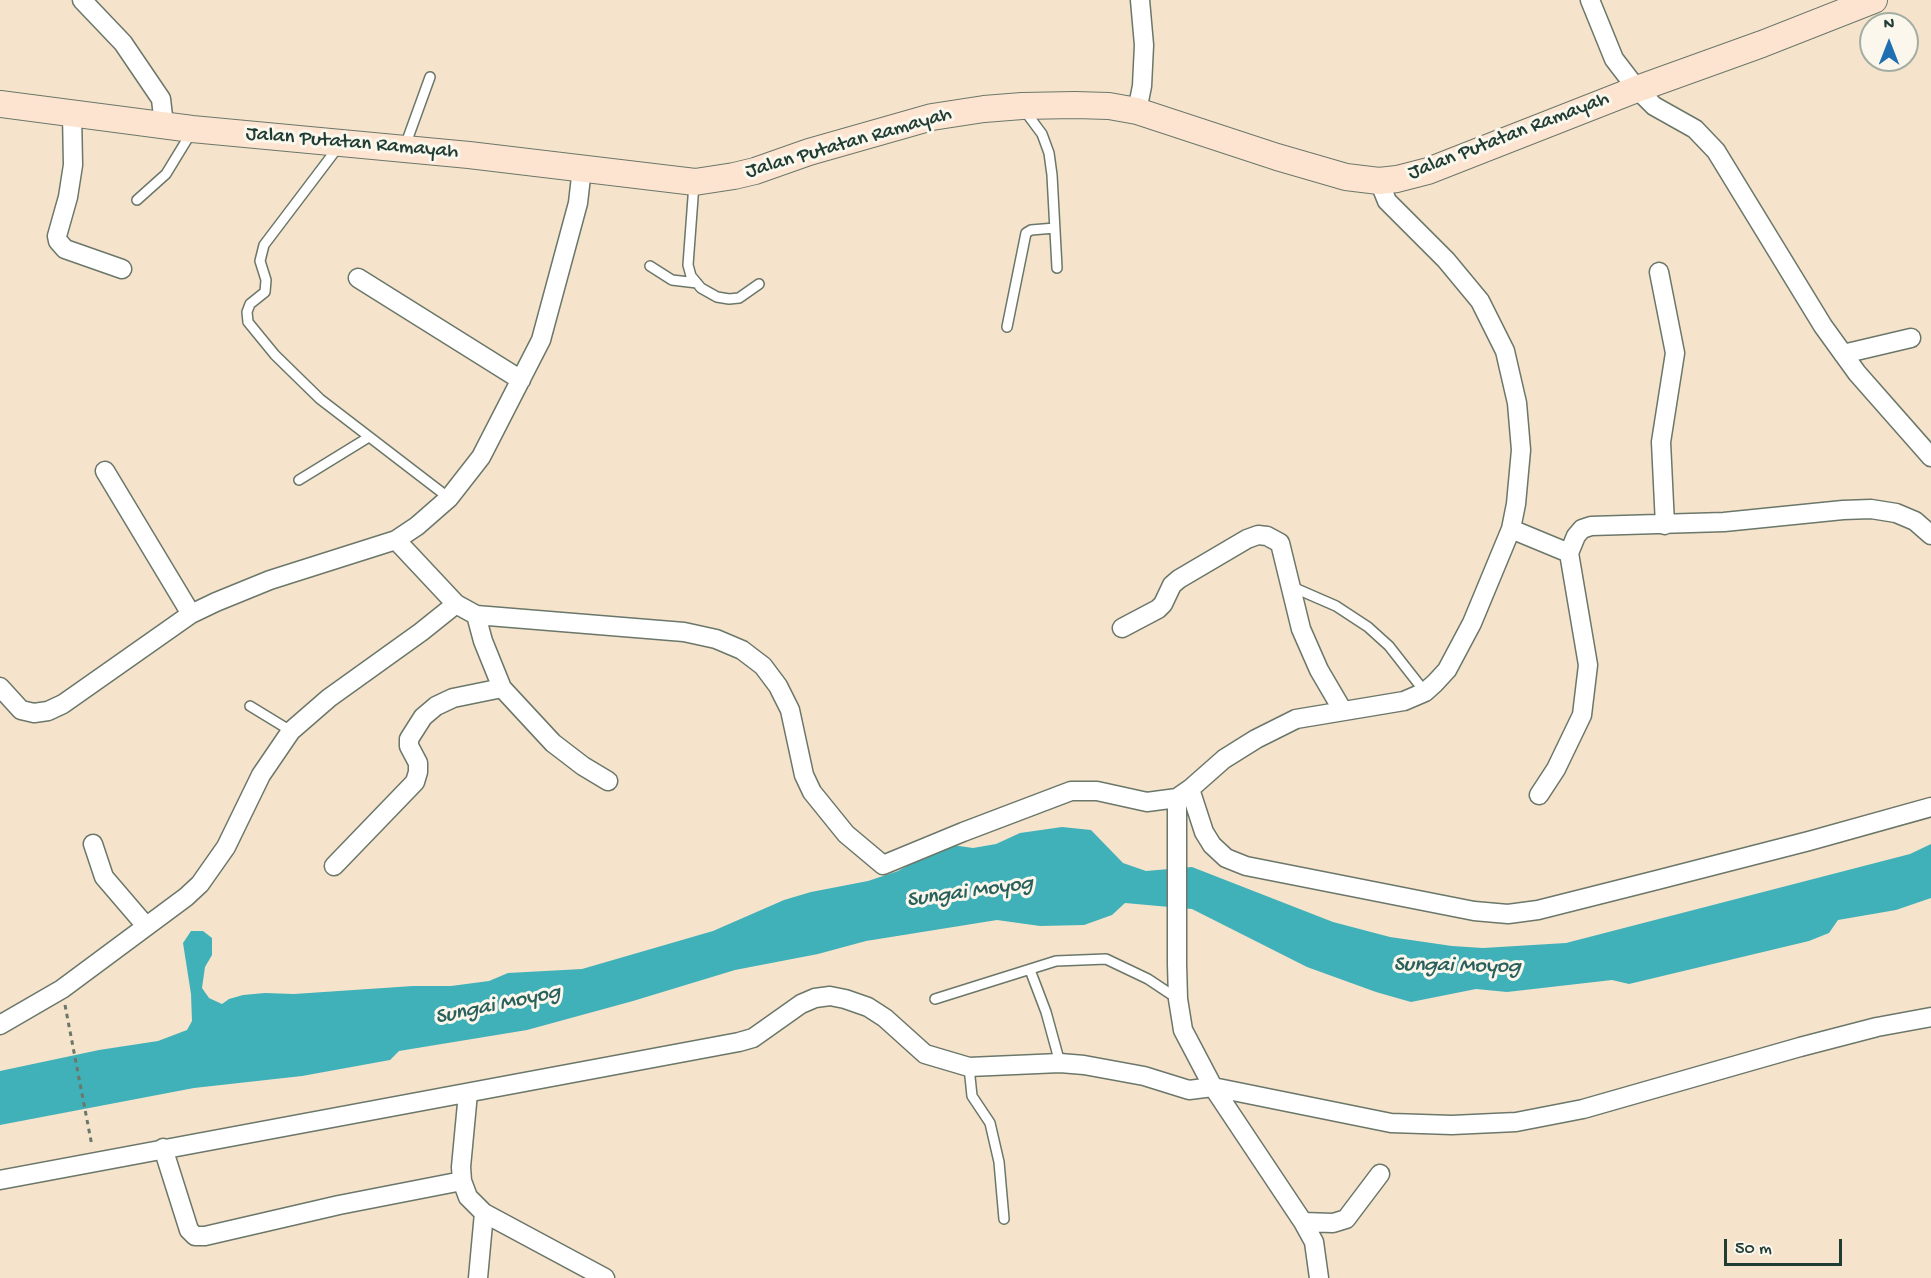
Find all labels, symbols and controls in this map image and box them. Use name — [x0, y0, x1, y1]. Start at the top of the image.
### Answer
north arrow — [1859, 12, 1919, 72]
text: N — [1884, 16, 1894, 35]
street label: Jalan Putatan Ramayah — [1405, 87, 1613, 187]
street label: Jalan Putatan Ramayah — [743, 102, 955, 186]
street label: Jalan Putatan Ramayah — [245, 122, 459, 166]
water label: Sungai Moyog — [905, 871, 1035, 915]
water label: Sungai Moyog — [1393, 953, 1521, 981]
water label: Sungai Moyog — [433, 980, 563, 1032]
scale bar — [1727, 1227, 1846, 1265]
text: 50 m — [1735, 1239, 1772, 1260]

